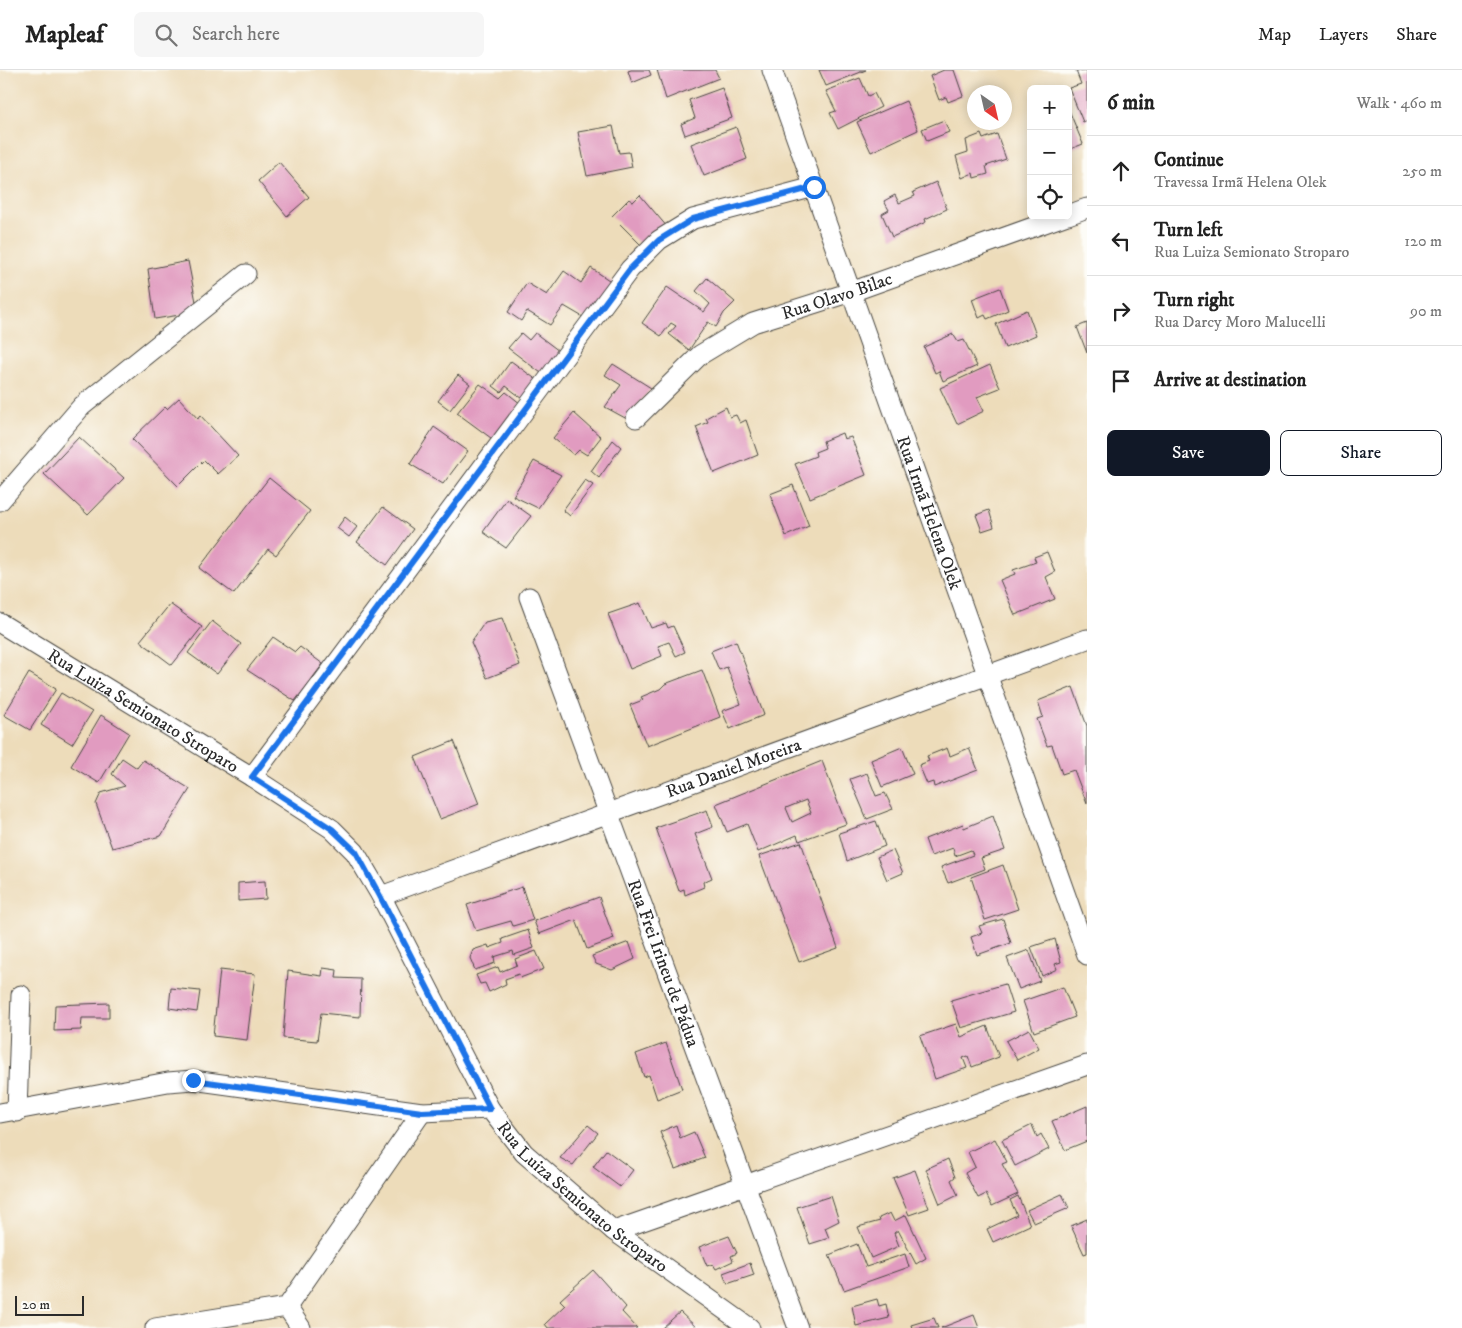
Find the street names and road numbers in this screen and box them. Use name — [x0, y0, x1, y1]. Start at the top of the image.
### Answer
street label: Rua Olavo Bilac — [779, 268, 896, 325]
street label: Rua Irmã Helena Olek — [891, 433, 966, 593]
street label: Rua Luiza Semionato Stroparo — [43, 645, 243, 778]
street label: Rua Daniel Moreira — [663, 734, 805, 803]
street label: Rua Frei Irineu de Pádua — [622, 877, 704, 1050]
street label: Rua Luiza Semionato Stroparo — [492, 1117, 672, 1278]

